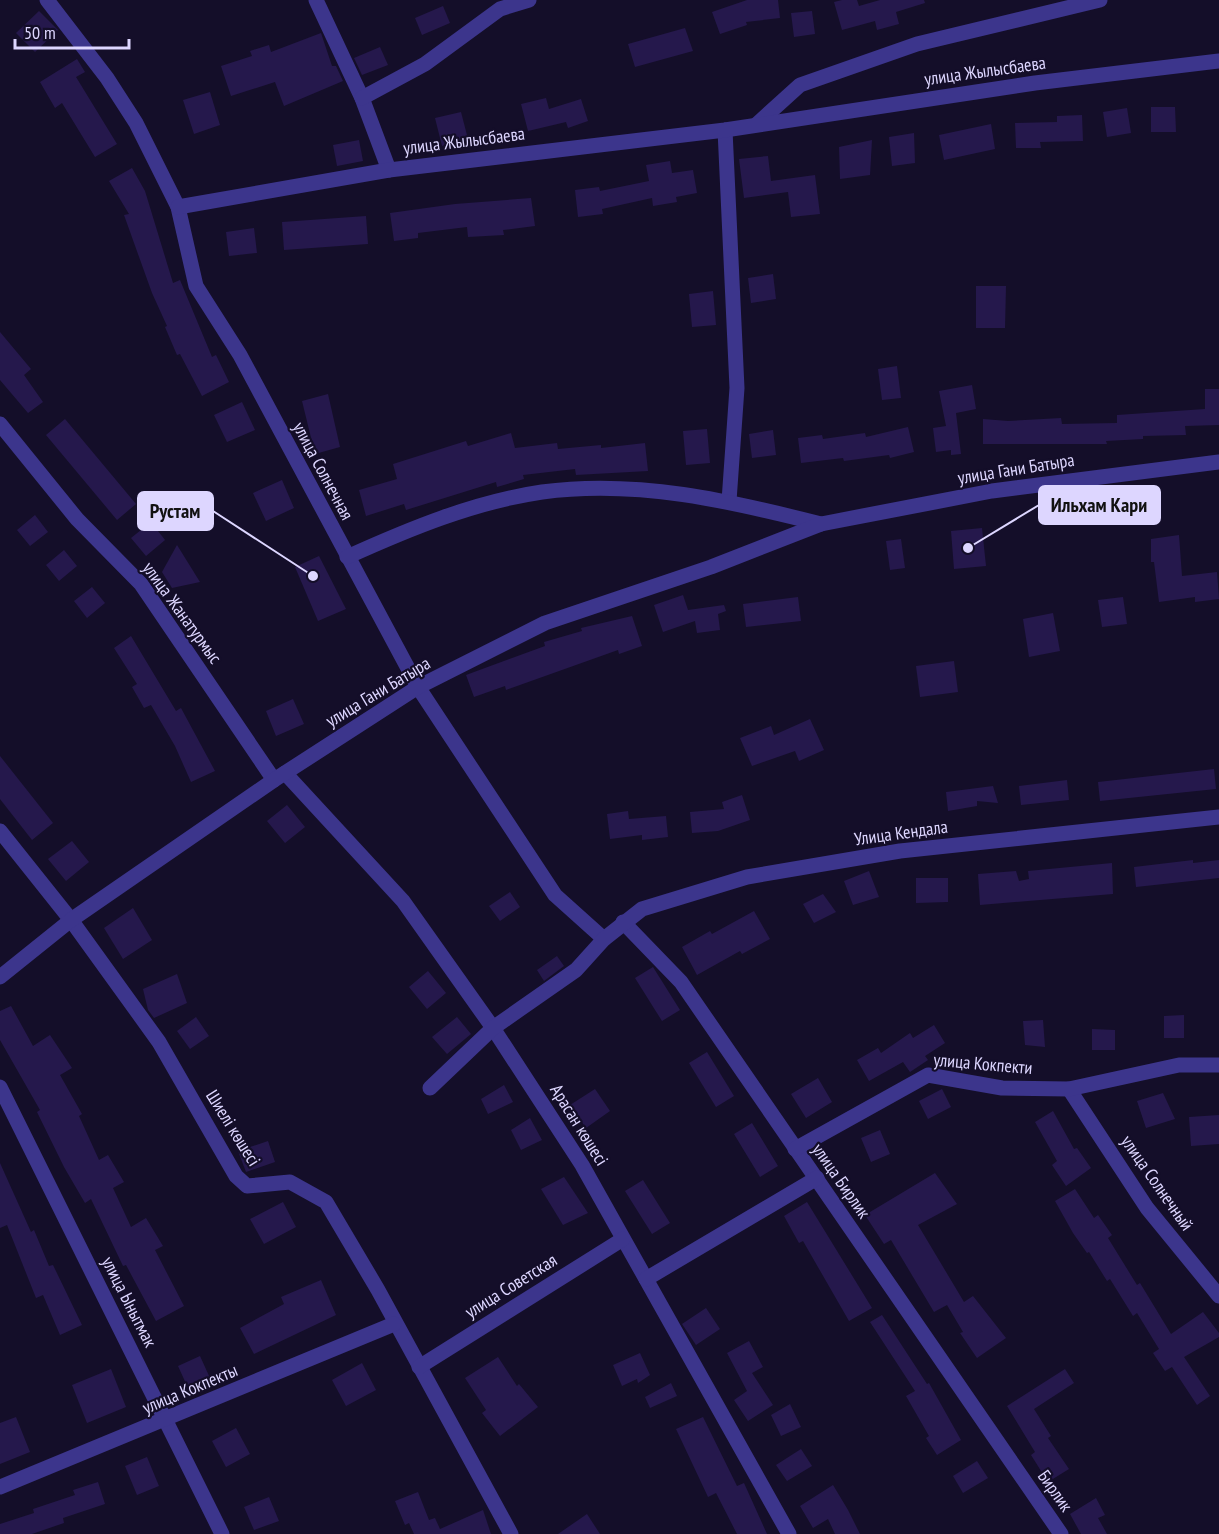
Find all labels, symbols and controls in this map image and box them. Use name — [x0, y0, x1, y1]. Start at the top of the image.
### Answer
scale bar — [15, 12, 129, 50]
text: 50 m — [24, 21, 56, 44]
street label: улица Жылысбаева — [923, 51, 1047, 90]
street label: улица Жылысбаева — [402, 122, 526, 159]
street label: улица Солнечная — [288, 418, 359, 524]
street label: улица Гани Батыра — [956, 448, 1076, 489]
callout: Ильхам Кари — [1039, 486, 1160, 524]
callout: Рустам — [138, 492, 213, 530]
text: Ильхам Кари — [1051, 492, 1147, 518]
text: Рустам — [150, 498, 200, 524]
street label: улица Жанатурмыс — [138, 557, 227, 669]
street label: улица Гани Батыра — [321, 651, 434, 732]
street label: Улица Кендала — [853, 815, 949, 850]
street label: улица Кокпекти — [933, 1048, 1034, 1079]
street label: Арасан көшесі — [545, 1080, 613, 1170]
street label: Шиелі көшесі — [201, 1085, 266, 1170]
street label: улица Солнечный — [1116, 1131, 1199, 1235]
street label: улица Бирлик — [807, 1139, 876, 1223]
street label: улица Советская — [461, 1248, 561, 1323]
street label: улица Ынытмак — [97, 1253, 162, 1351]
street label: улица Кокпекты — [139, 1358, 241, 1419]
street label: Бирлик — [1033, 1465, 1078, 1516]

